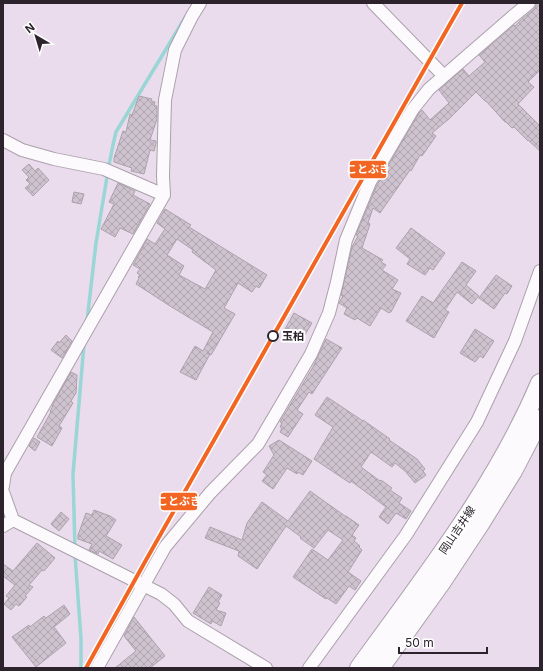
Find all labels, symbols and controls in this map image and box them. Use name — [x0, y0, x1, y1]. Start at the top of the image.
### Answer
north arrow — [16, 16, 56, 56]
text: N — [22, 20, 37, 36]
line badge: ことぶき — [349, 160, 387, 179]
text: ことぶき — [346, 162, 390, 176]
place label: 玉柏 — [282, 329, 304, 343]
marker: 玉柏 — [267, 330, 279, 342]
line badge: ことぶき — [160, 492, 198, 511]
text: ことぶき — [157, 494, 201, 508]
street label: 岡山吉井線 — [436, 503, 478, 557]
scale bar — [399, 629, 487, 655]
text: 50 m — [405, 635, 434, 650]

